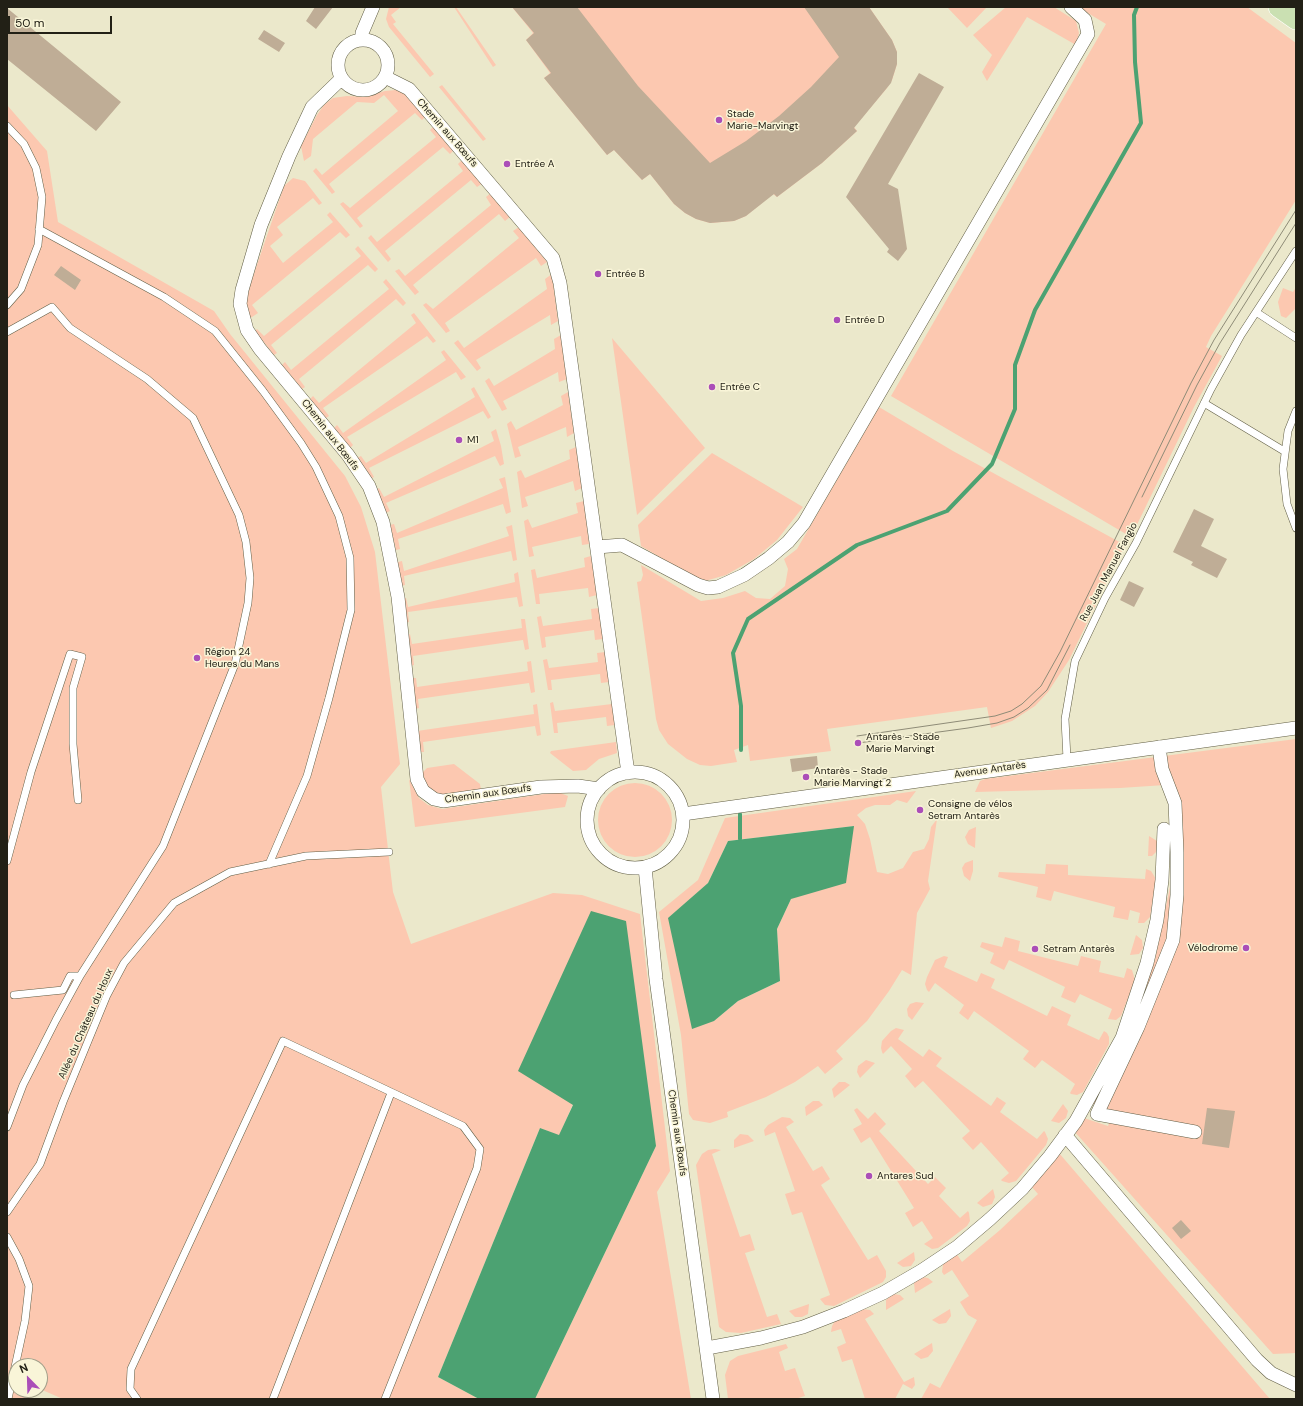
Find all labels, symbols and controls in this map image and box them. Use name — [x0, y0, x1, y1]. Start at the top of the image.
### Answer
scale bar — [10, 8, 114, 34]
text: 50 m — [15, 15, 44, 31]
street label: Chemin aux Bœufs — [414, 96, 480, 170]
place label: Stade Marie-Marvingt — [727, 108, 798, 132]
marker: Stade Marie-Marvingt — [714, 115, 724, 125]
place label: Entrée A — [515, 158, 554, 170]
marker: Entrée A — [502, 159, 512, 169]
place label: Entrée B — [606, 268, 645, 280]
marker: Entrée B — [593, 269, 603, 279]
place label: Entrée D — [845, 314, 885, 326]
marker: Entrée D — [832, 315, 842, 325]
place label: Entrée C — [720, 381, 760, 393]
marker: Entrée C — [707, 382, 717, 392]
street label: Chemin aux Bœufs — [299, 397, 361, 473]
place label: M1 — [467, 434, 479, 446]
marker: M1 — [454, 435, 464, 445]
street label: Rue Juan Manuel Fangio — [1078, 520, 1140, 624]
place label: Région 24 Heures du Mans — [205, 646, 279, 670]
marker: Région 24 Heures du Mans — [192, 653, 202, 663]
place label: Antarès - Stade Marie Marvingt — [866, 731, 940, 754]
marker: Antarès - Stade Marie Marvingt — [853, 738, 863, 748]
street label: Avenue Antarès — [953, 759, 1027, 781]
place label: Antarès - Stade Marie Marvingt 2 — [814, 765, 891, 788]
marker: Antarès - Stade Marie Marvingt 2 — [801, 772, 811, 782]
street label: Chemin aux Bœufs — [444, 782, 532, 806]
place label: Consigne de vélos Setram Antarès — [928, 798, 1012, 822]
marker: Consigne de vélos Setram Antarès — [915, 805, 925, 815]
place label: Vélodrome — [1188, 942, 1238, 954]
place label: Setram Antarès — [1043, 943, 1115, 955]
marker: Vélodrome — [1241, 943, 1251, 953]
marker: Setram Antarès — [1030, 944, 1040, 954]
street label: Allée du Château du Houx — [56, 967, 116, 1081]
street label: Chemin aux Bœufs — [665, 1089, 689, 1177]
place label: Antares Sud — [877, 1170, 933, 1182]
marker: Antares Sud — [864, 1171, 874, 1181]
north arrow — [8, 1358, 48, 1398]
text: N — [17, 1360, 30, 1376]

